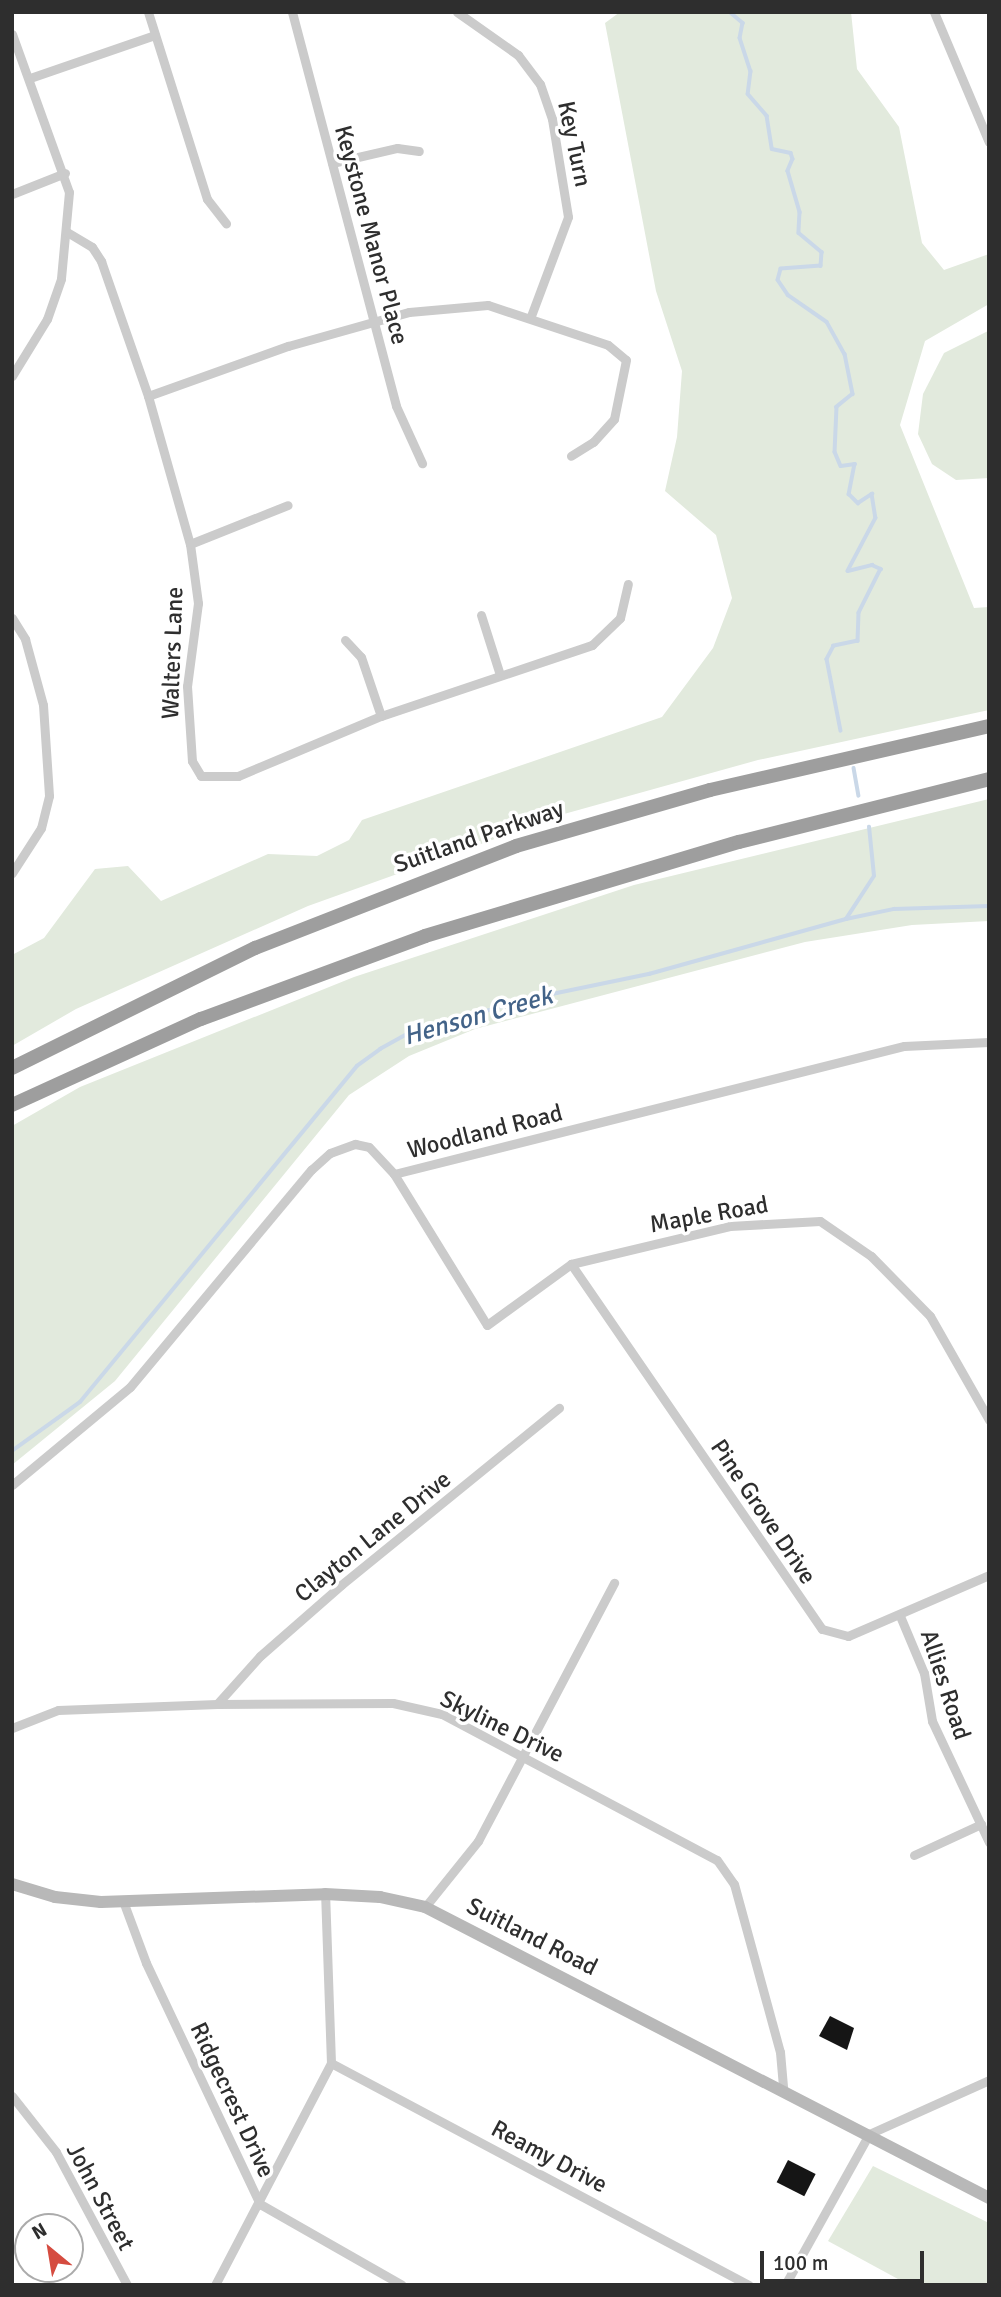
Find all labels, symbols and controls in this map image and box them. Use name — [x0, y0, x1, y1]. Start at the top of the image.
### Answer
street label: Key Turn — [551, 98, 597, 190]
street label: Keystone Manor Place — [328, 122, 414, 348]
street label: Walters Lane — [156, 586, 190, 720]
street label: Suitland Parkway — [390, 794, 568, 880]
water label: Henson Creek — [400, 981, 556, 1053]
street label: Woodland Road — [404, 1099, 566, 1165]
street label: Maple Road — [648, 1190, 770, 1240]
street label: Pine Grove Drive — [704, 1434, 822, 1590]
street label: Clayton Lane Drive — [289, 1465, 457, 1609]
street label: Allies Road — [914, 1626, 976, 1744]
street label: Skyline Drive — [435, 1685, 569, 1769]
street label: Suitland Road — [462, 1892, 602, 1982]
street label: Ridgecrest Drive — [183, 2018, 281, 2182]
street label: Reamy Drive — [486, 2114, 612, 2200]
street label: John Street — [60, 2138, 140, 2256]
north arrow — [14, 2213, 84, 2283]
text: N — [28, 2218, 51, 2245]
scale bar — [763, 2238, 928, 2282]
text: 100 m — [773, 2250, 828, 2276]

